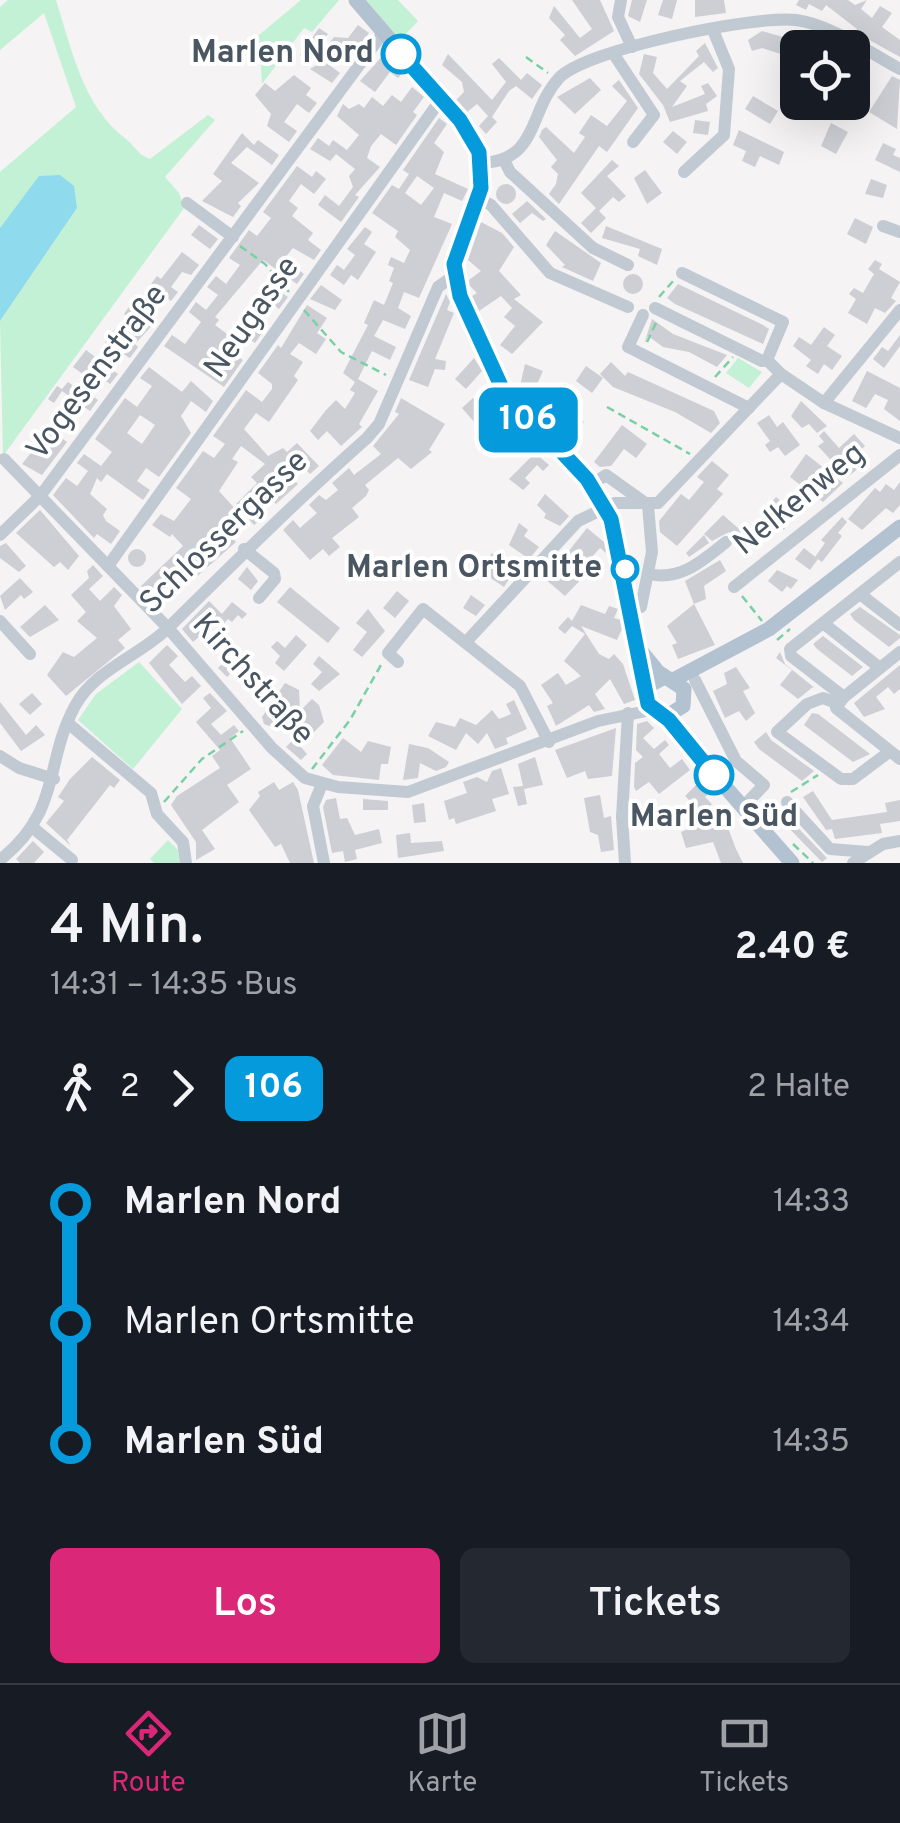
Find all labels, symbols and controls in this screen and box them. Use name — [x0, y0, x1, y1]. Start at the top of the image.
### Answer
map controls — [780, 30, 870, 120]
button: locate — [780, 30, 870, 120]
place label: Marlen Nord — [191, 34, 374, 74]
marker: Marlen Nord — [382, 35, 420, 73]
street label: Neugasse — [197, 249, 309, 387]
street label: Vogesenstraße — [19, 277, 177, 469]
line badge: 106 — [470, 388, 586, 452]
text: 106 — [499, 398, 557, 442]
street label: Nelkenweg — [726, 435, 874, 565]
street label: Schlossergasse — [132, 442, 318, 624]
place label: Marlen Ortsmitte — [346, 549, 602, 589]
marker: Marlen Ortsmitte — [612, 556, 638, 582]
street label: Kirchstraße — [182, 606, 322, 754]
marker: Marlen Süd — [695, 756, 733, 794]
place label: Marlen Süd — [630, 798, 798, 838]
text: 4 Min. — [50, 893, 203, 963]
text: 2.40 € — [734, 924, 850, 973]
text: 14:31 – 14:35 · Bus — [50, 966, 297, 1006]
icon: walk — [50, 1061, 105, 1116]
icon: forward — [155, 1061, 210, 1116]
text: 106 — [245, 1066, 303, 1110]
text: 2 — [120, 1068, 140, 1108]
text: 2 Halte — [747, 1068, 850, 1108]
text: Marlen Nord — [124, 1179, 341, 1228]
text: 14:33 — [773, 1183, 850, 1223]
text: Marlen Ortsmitte — [124, 1299, 415, 1348]
text: 14:34 — [772, 1303, 850, 1343]
text: Marlen Süd — [124, 1419, 324, 1468]
text: 14:35 — [772, 1423, 850, 1463]
button: Los — [50, 1548, 440, 1663]
button: Tickets — [460, 1548, 850, 1663]
tab: Route — [111, 1706, 186, 1802]
tab: Karte — [408, 1706, 477, 1802]
tab: Tickets — [699, 1706, 789, 1802]

